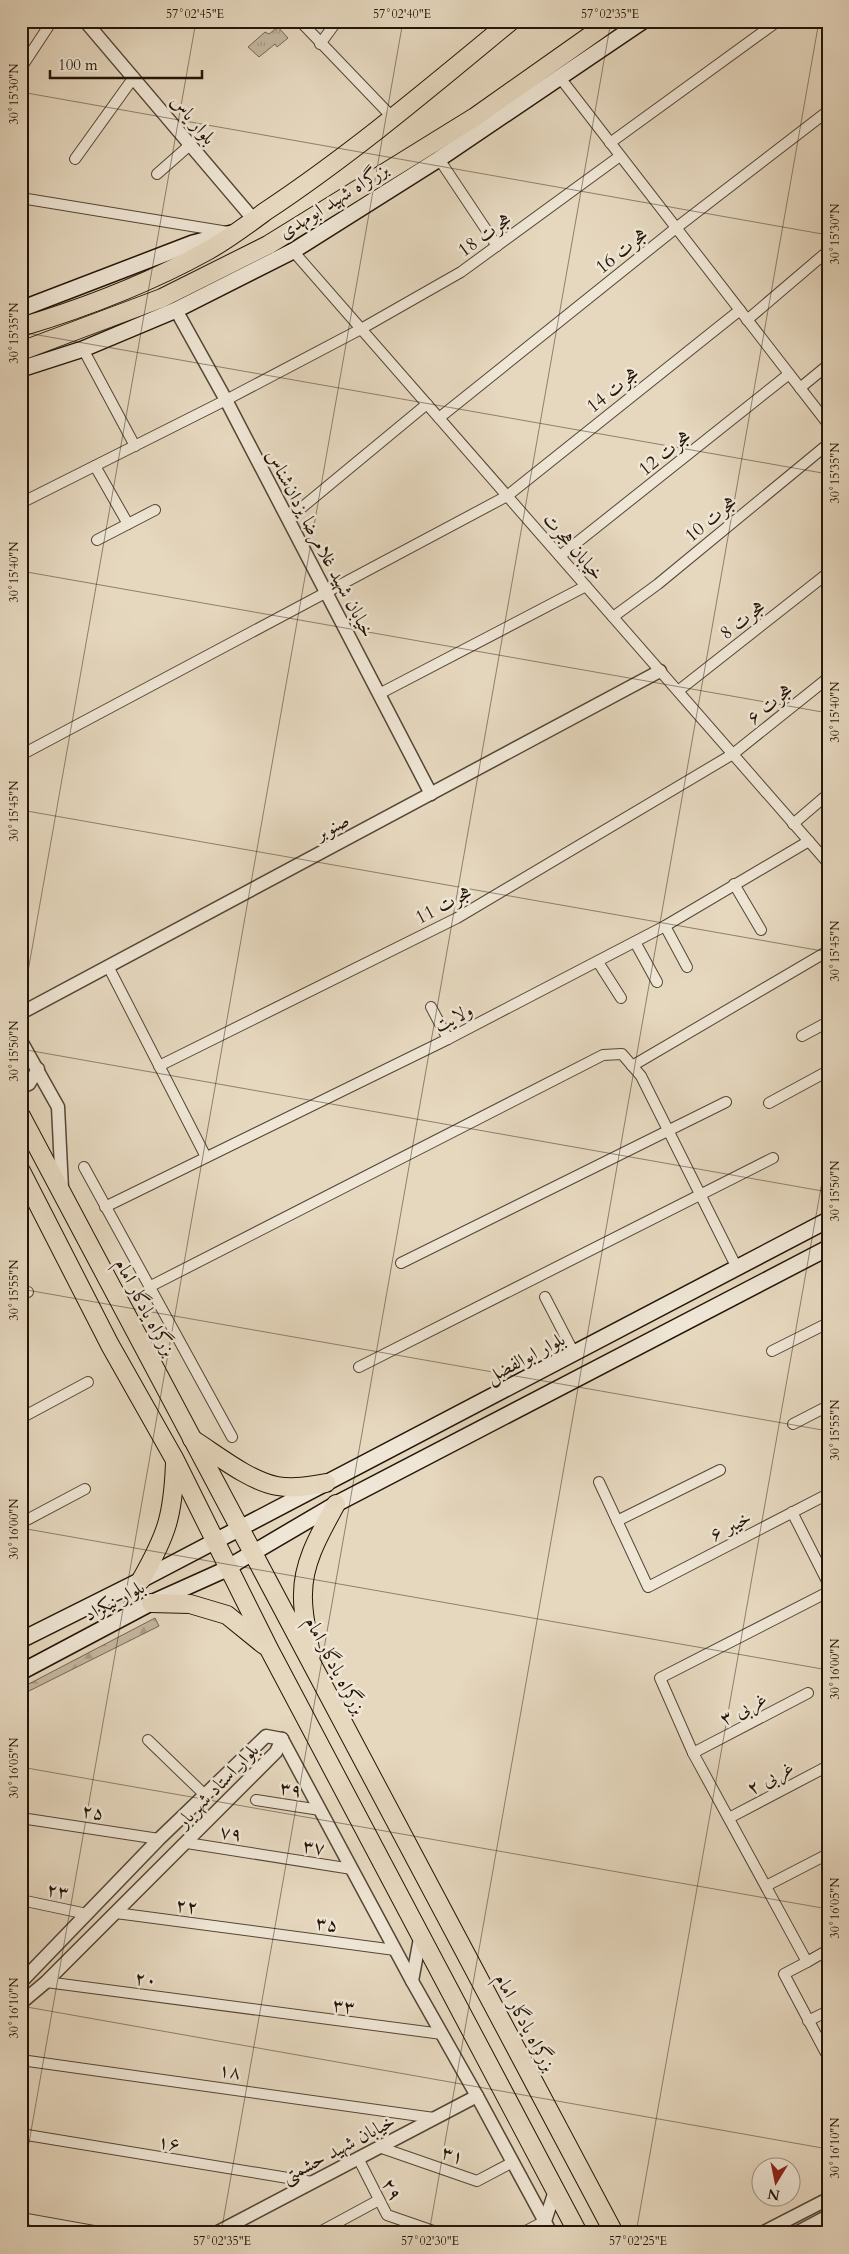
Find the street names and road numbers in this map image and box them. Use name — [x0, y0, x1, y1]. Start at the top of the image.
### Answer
street label: بلوار یاس — [165, 89, 222, 150]
street label: بزرگراه شهید ابومهدی — [274, 156, 394, 245]
street label: هجرت 18 — [452, 206, 517, 263]
street label: هجرت 16 — [590, 221, 654, 280]
street label: هجرت 14 — [581, 360, 645, 419]
street label: هجرت 12 — [633, 423, 697, 482]
street label: خیابان شهید غلامرضا یزدان‌شناس — [259, 445, 381, 642]
street label: هجرت 10 — [679, 489, 742, 548]
street label: خیابان هجرت — [537, 507, 610, 586]
street label: هجرت 8 — [714, 594, 771, 646]
street label: هجرت ۶ — [741, 677, 798, 730]
street label: صنوبر — [309, 807, 354, 848]
street label: هجرت 11 — [410, 879, 476, 931]
street label: ولایت — [430, 997, 477, 1039]
street label: بزرگراه یادگار امام — [106, 1254, 182, 1363]
street label: بلوار ابوالفضل — [481, 1326, 570, 1390]
street label: خیبر ۶ — [705, 1504, 756, 1547]
street label: بلوار نیکزاد — [80, 1574, 149, 1628]
street label: بزرگراه یادگار امام — [296, 1612, 372, 1721]
street label: ۳ غربی — [715, 1686, 772, 1733]
street label: بلوار استاد شهریار — [169, 1738, 265, 1835]
street label: ۲ غربی — [742, 1755, 799, 1802]
street label: ۳۹ — [278, 1774, 304, 1804]
street label: ۲۵ — [80, 1797, 106, 1827]
street label: ۷۹ — [218, 1818, 244, 1848]
street label: ۳۷ — [301, 1832, 327, 1862]
street label: ۲۳ — [44, 1876, 71, 1906]
street label: ۲۲ — [174, 1892, 199, 1920]
street label: ۳۵ — [314, 1910, 339, 1938]
street label: ۲۰ — [133, 1965, 159, 1993]
street label: بزرگراه یادگار امام — [486, 1969, 562, 2078]
street label: ۳۳ — [331, 1992, 356, 2020]
street label: ۱۸ — [217, 2057, 243, 2085]
street label: خیابان شهید حشمتی — [277, 2108, 400, 2190]
street label: ۱۶ — [156, 2128, 182, 2158]
street label: ۳۱ — [438, 2139, 467, 2171]
street label: ۲۹ — [375, 2174, 409, 2205]

